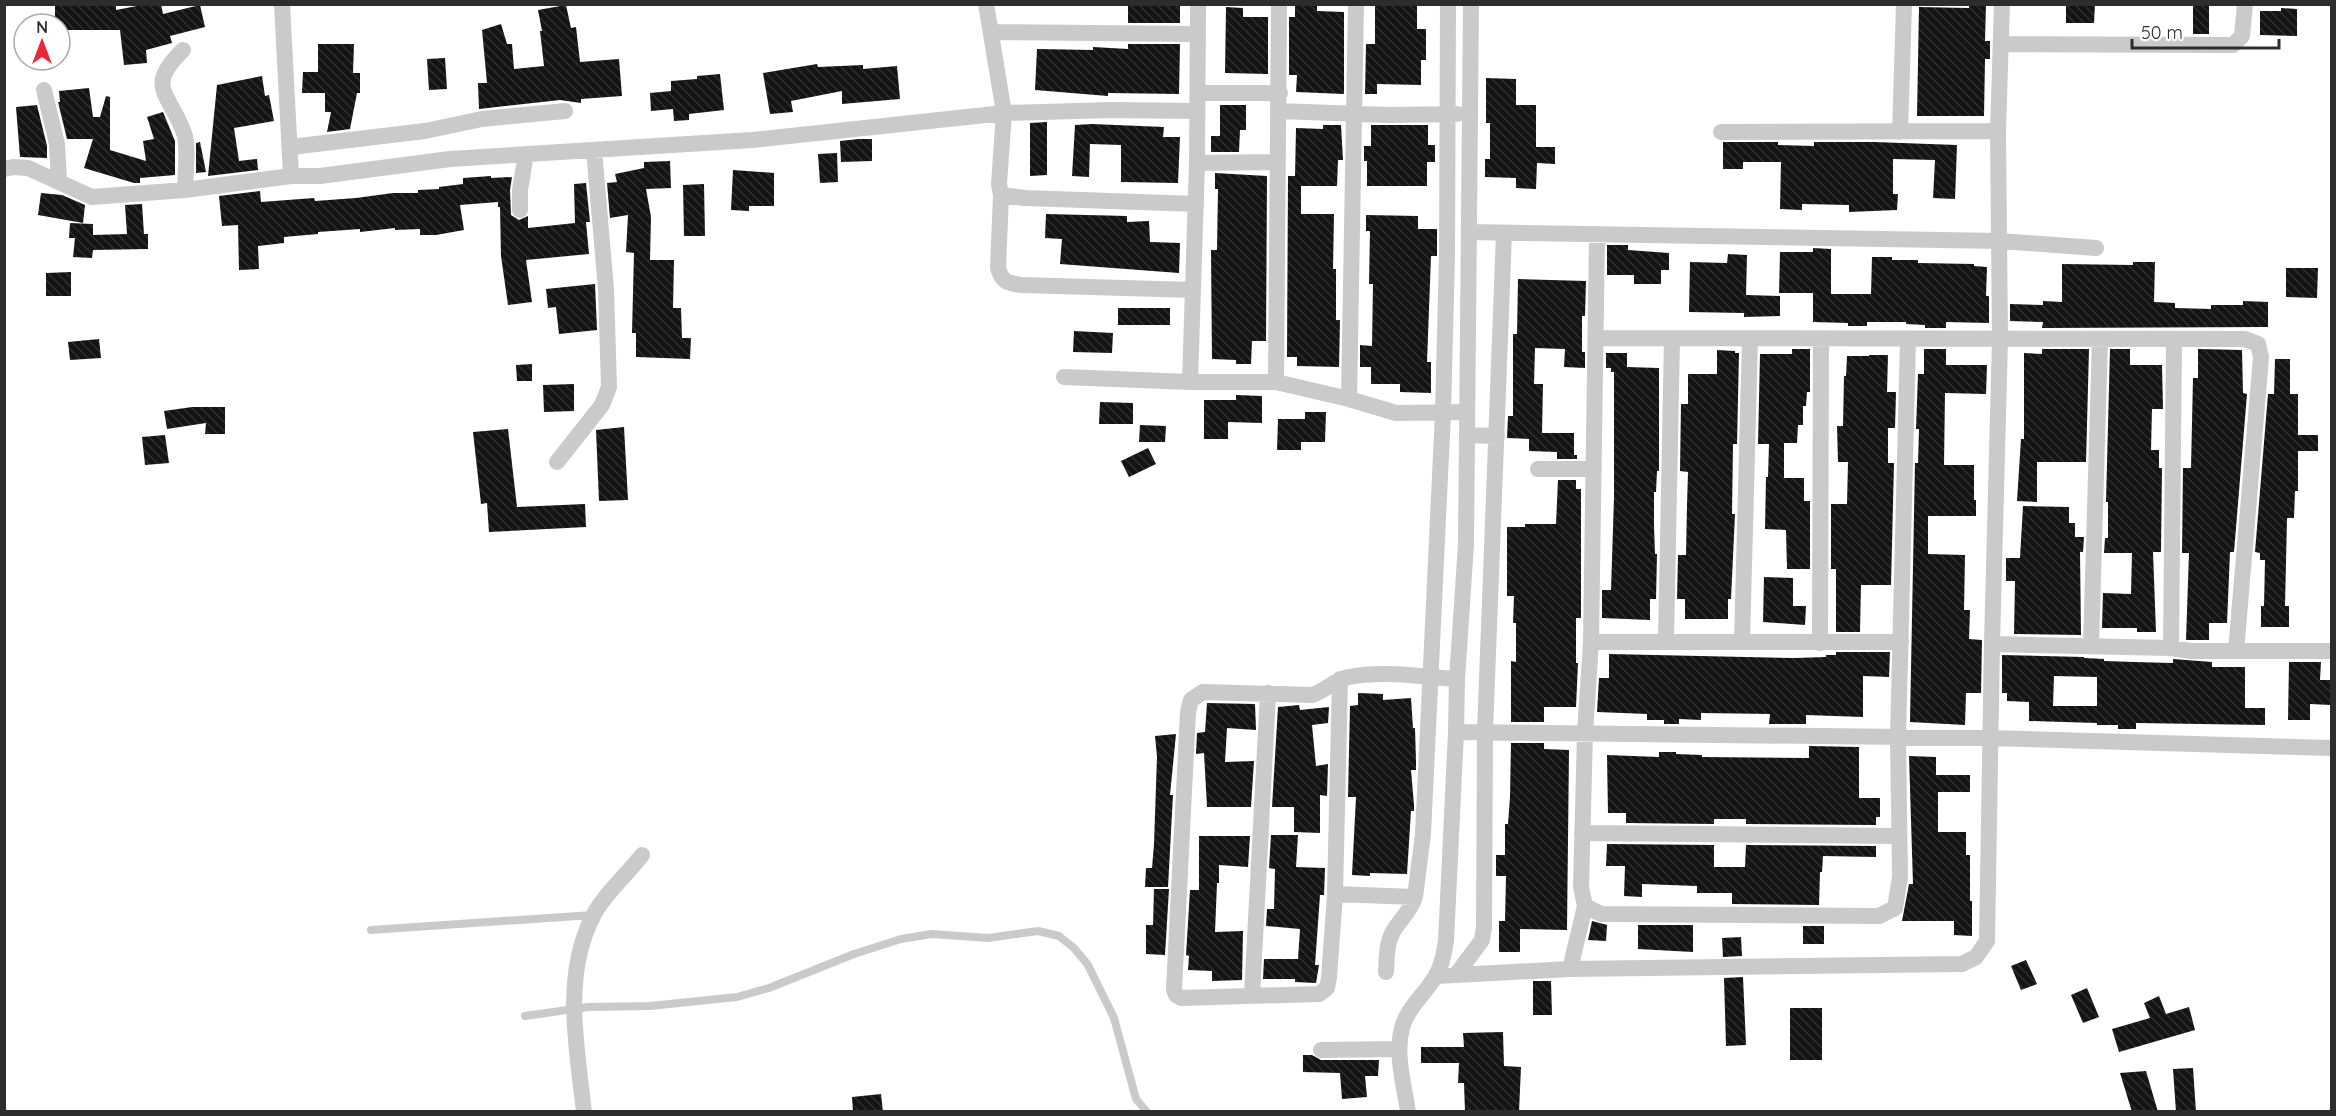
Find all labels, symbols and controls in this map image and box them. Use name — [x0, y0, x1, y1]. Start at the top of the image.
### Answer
north arrow — [12, 12, 72, 72]
scale bar — [2132, 12, 2279, 50]
text: N — [36, 17, 48, 37]
text: 50 m — [2141, 21, 2183, 44]

